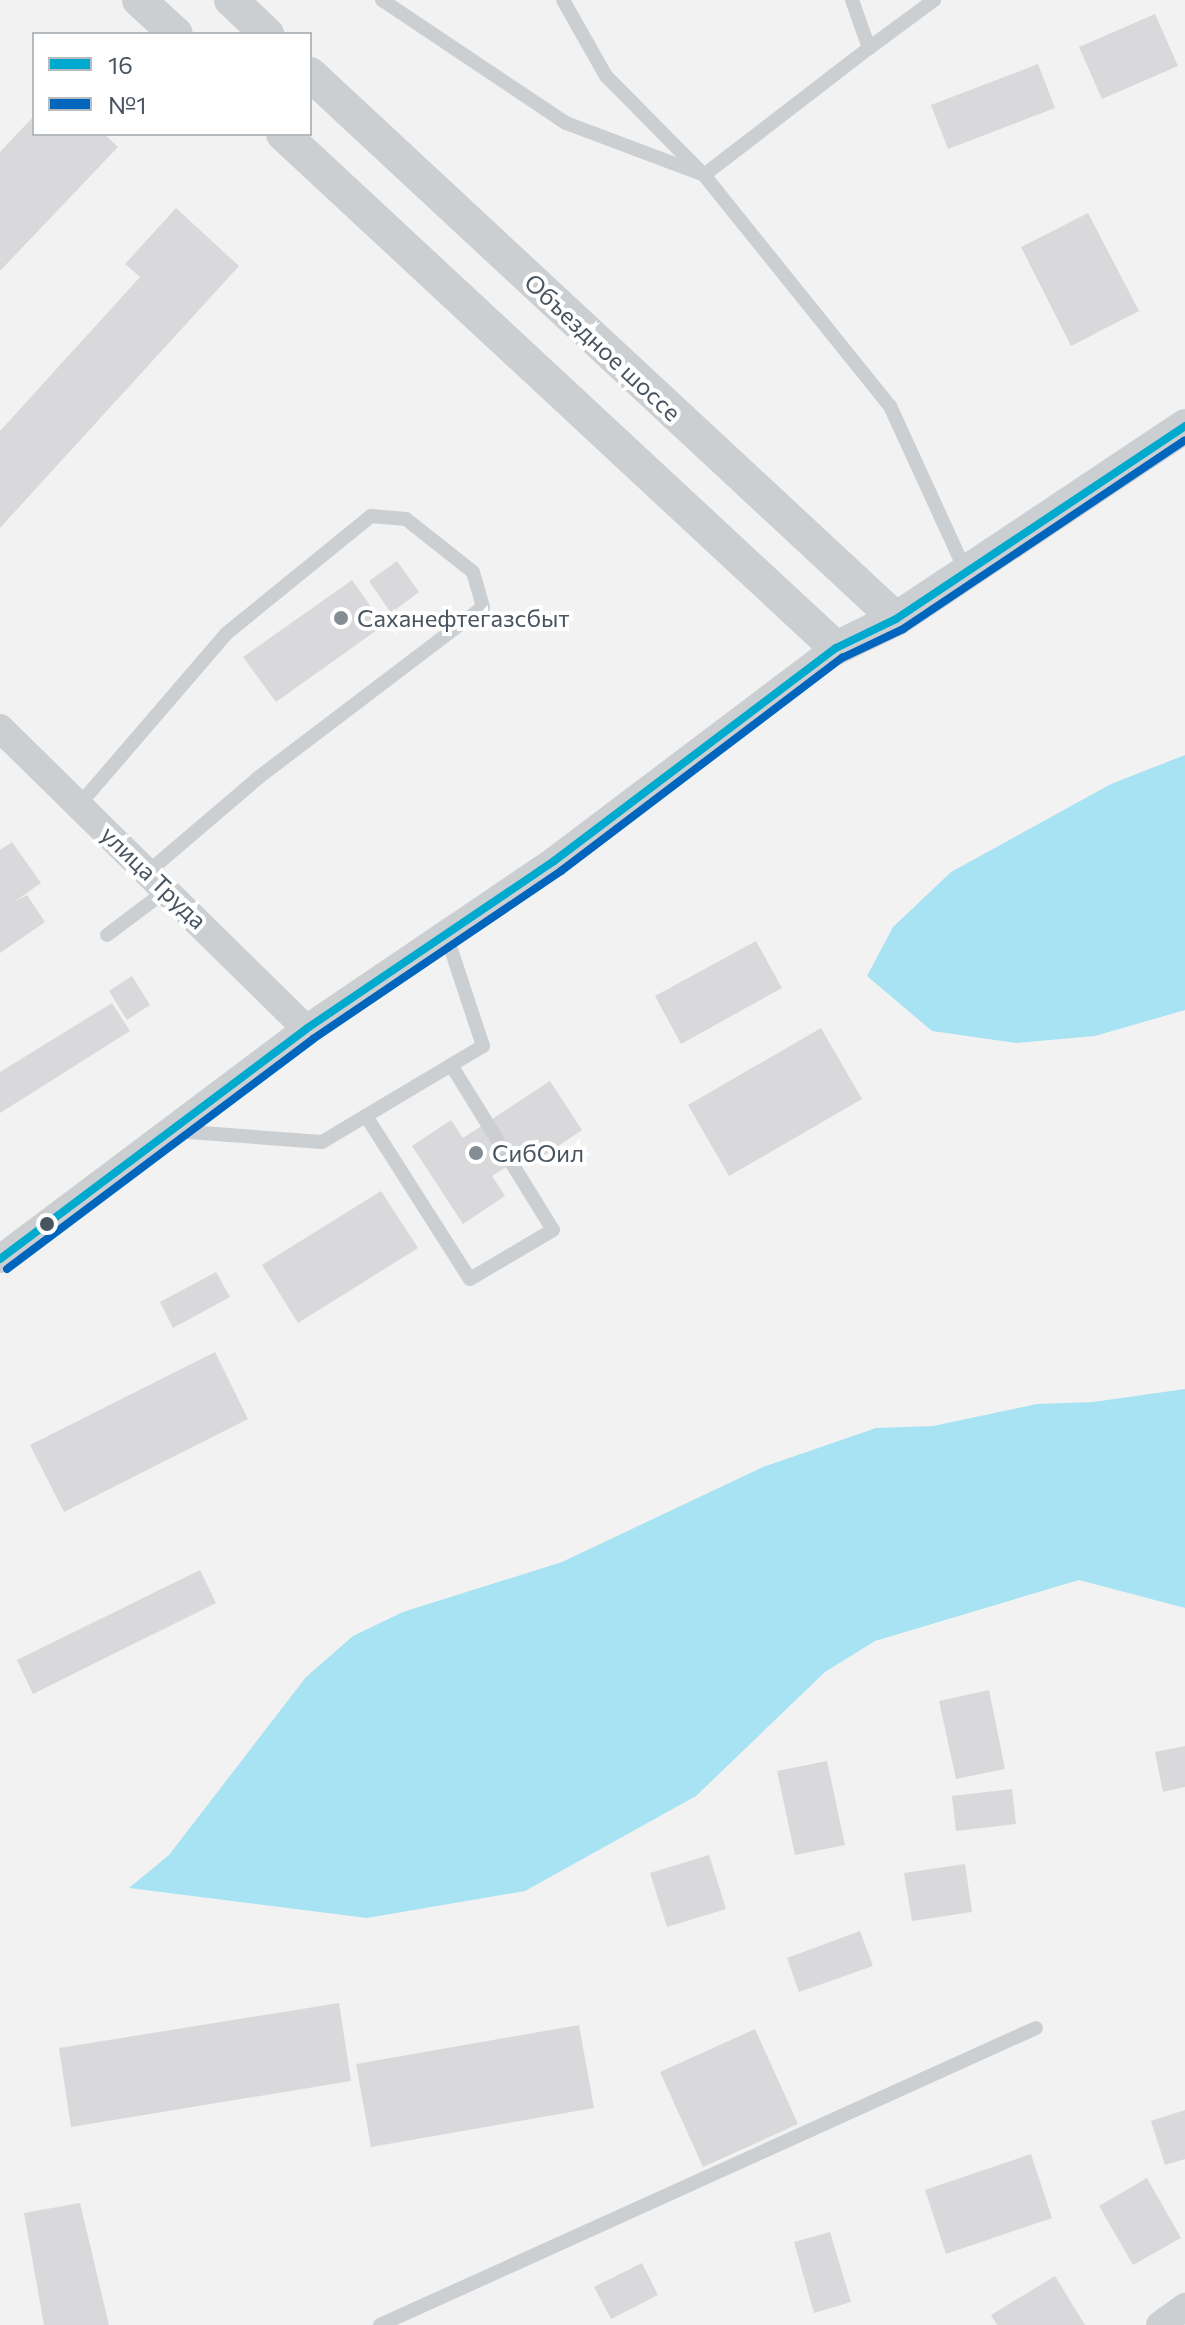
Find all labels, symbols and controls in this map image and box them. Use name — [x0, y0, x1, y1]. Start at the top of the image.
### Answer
legend — [32, 32, 312, 136]
text: 16 — [108, 50, 133, 79]
text: №1 — [108, 90, 146, 119]
street label: Объездное шоссе — [519, 267, 687, 427]
place label: Саханефтегазсбыт — [357, 604, 570, 632]
marker: Саханефтегазсбыт — [332, 609, 350, 627]
street label: улица Труда — [95, 820, 213, 934]
place label: СибОил — [492, 1139, 584, 1167]
marker: СибОил — [467, 1144, 485, 1162]
unlabelled marker — [39, 1216, 55, 1232]

